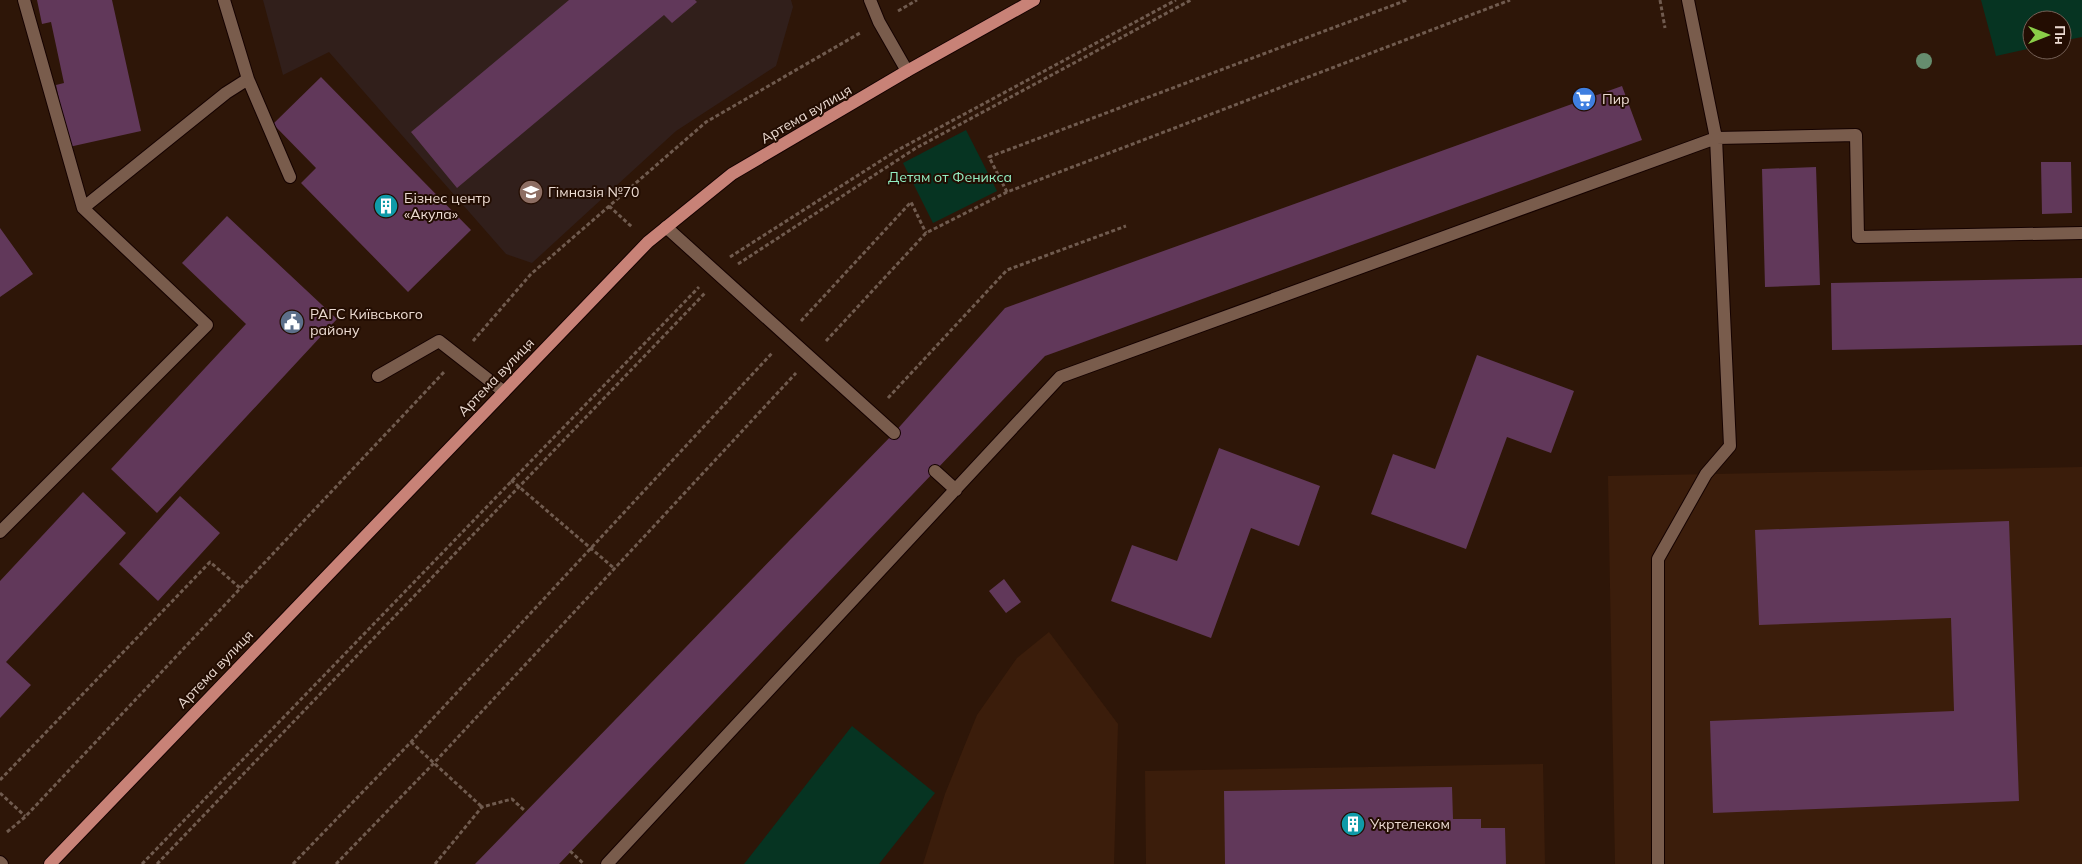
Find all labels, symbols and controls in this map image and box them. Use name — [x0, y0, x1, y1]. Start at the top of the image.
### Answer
north arrow — [2022, 10, 2072, 60]
text: Пн — [2051, 25, 2069, 45]
street label: Артема вулиця — [757, 81, 855, 147]
supermarket icon: Пир — [1571, 86, 1597, 112]
place label: Пир — [1602, 90, 1630, 108]
park label: Детям от Феникса — [888, 168, 1012, 186]
school or university icon: Гімназія №70 — [518, 179, 544, 205]
place label: Гімназія №70 — [548, 183, 640, 201]
place label: Бізнес центр «Акула» — [404, 189, 491, 223]
building icon: Бізнес центр «Акула» — [373, 193, 399, 219]
place label: РАГС Київського району — [310, 305, 423, 339]
public building icon: РАГС Київського району — [279, 309, 305, 335]
street label: Артема вулиця — [454, 334, 538, 420]
street label: Артема вулиця — [173, 626, 257, 712]
building icon: Укртелеком — [1340, 811, 1366, 837]
place label: Укртелеком — [1369, 815, 1450, 833]

